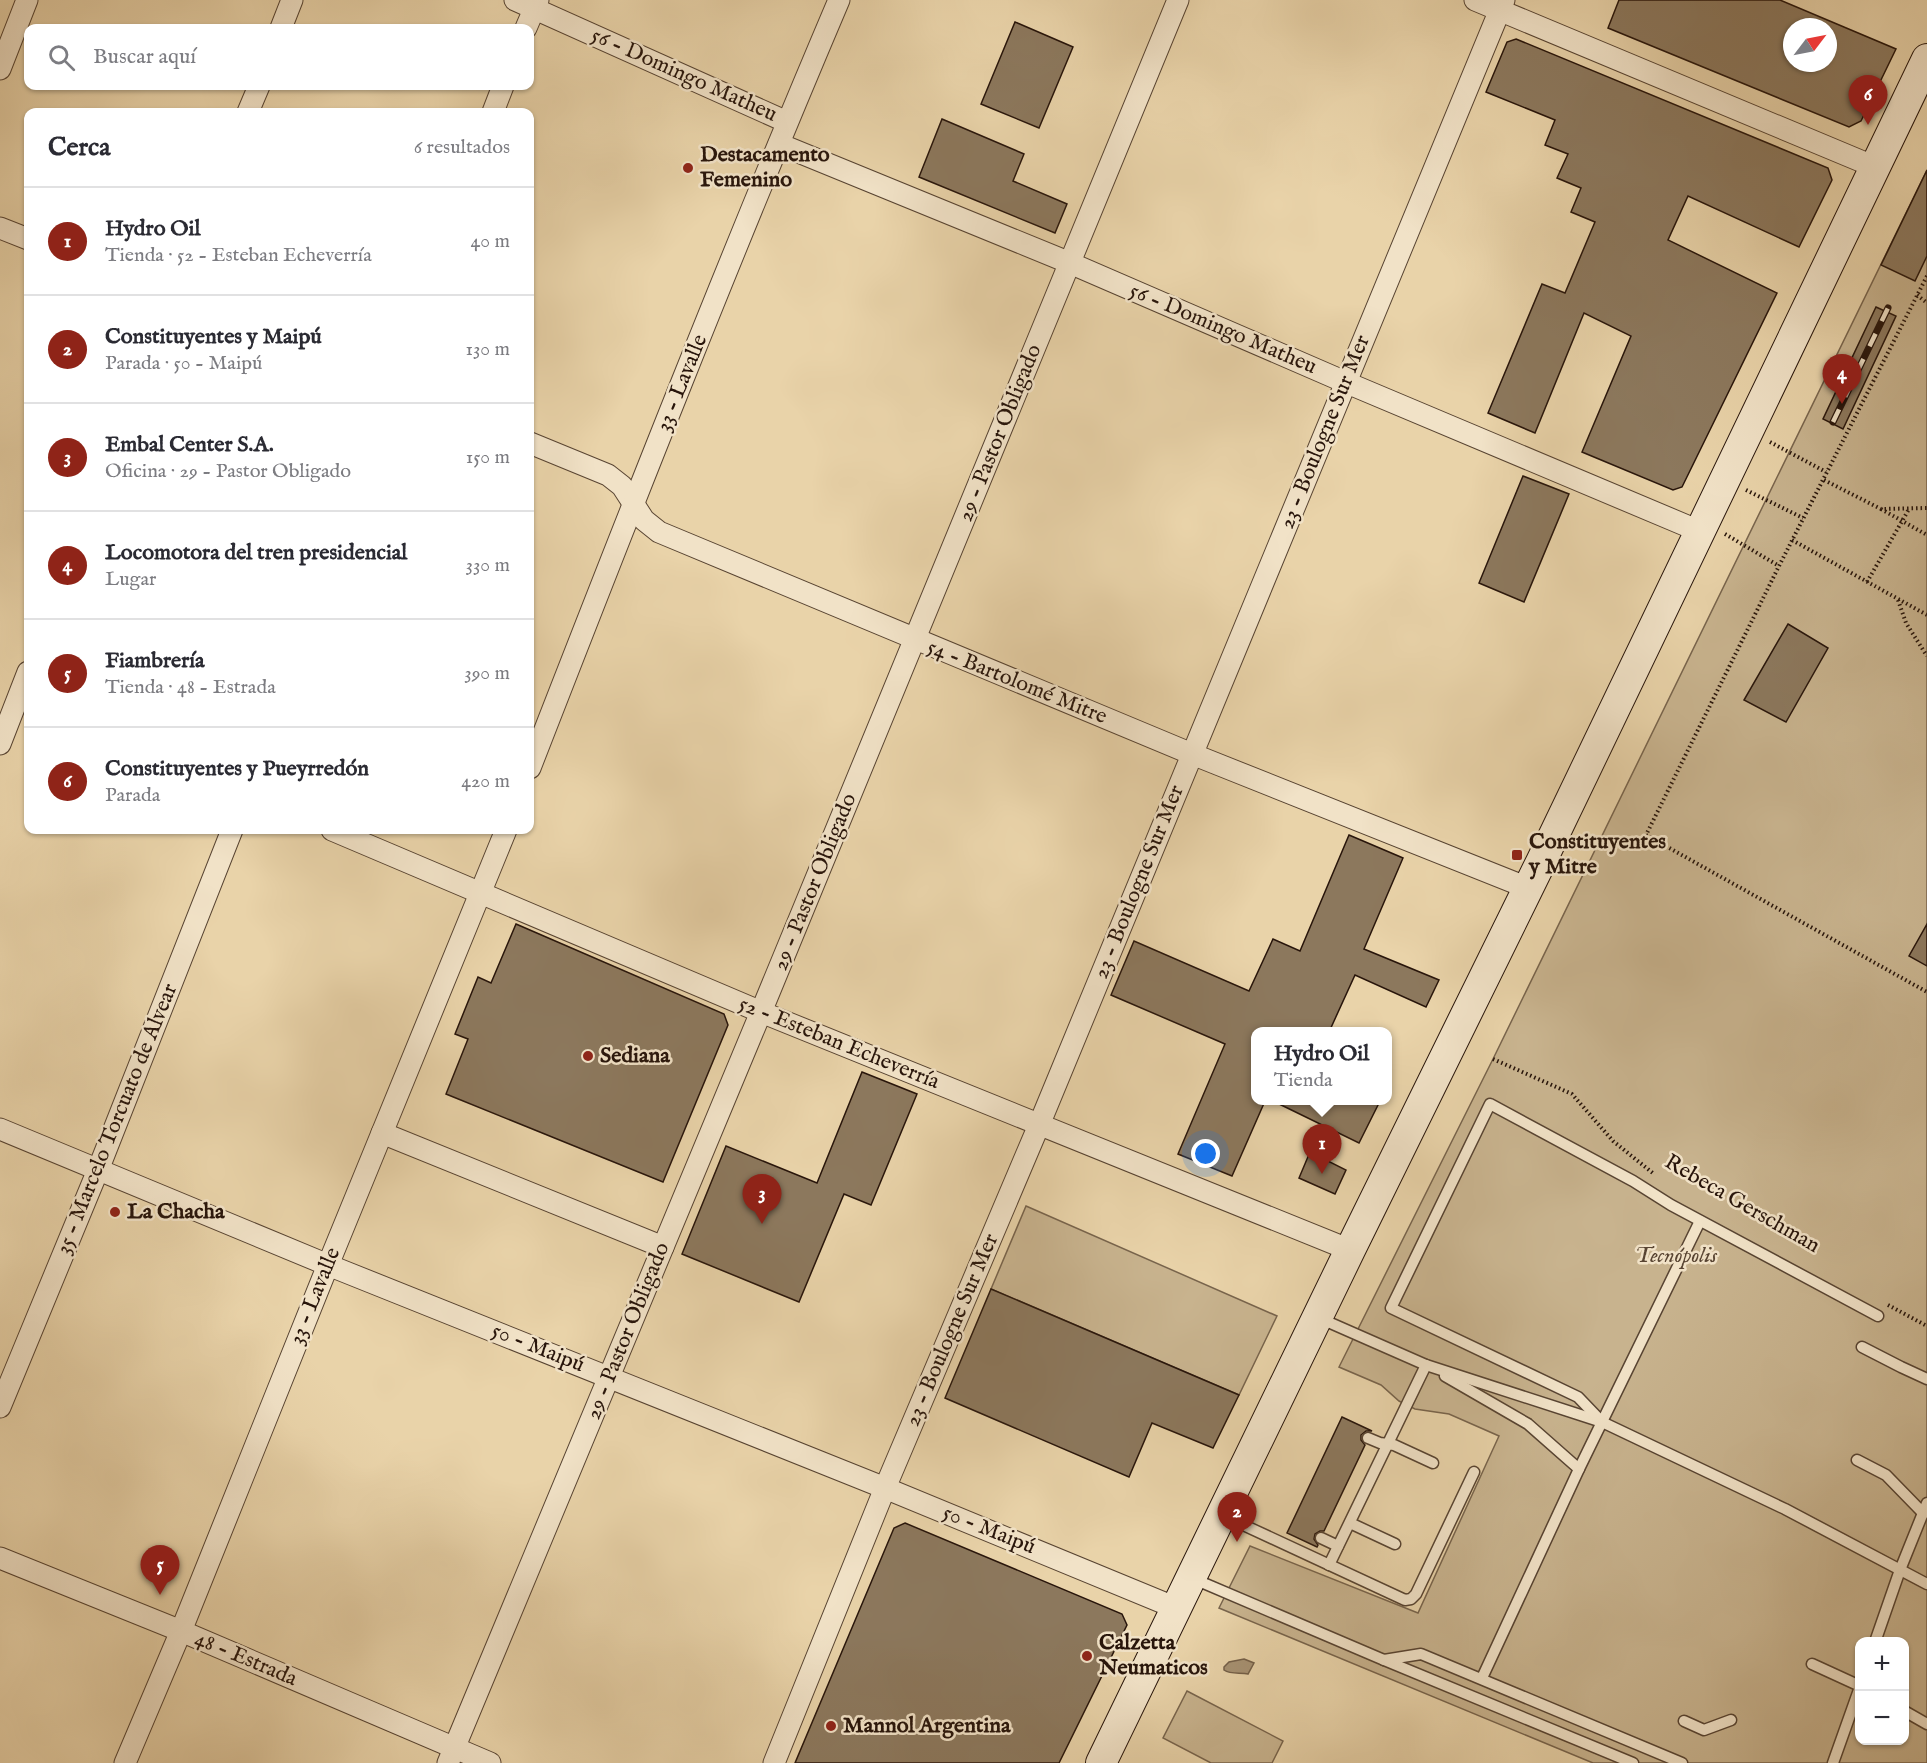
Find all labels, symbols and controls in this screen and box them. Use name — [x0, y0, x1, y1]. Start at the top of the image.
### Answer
north arrow — [1783, 18, 1837, 72]
street label: 56 - Domingo Matheu — [587, 21, 781, 129]
search box — [24, 24, 534, 90]
icon: search — [45, 41, 78, 74]
text: Buscar aquí — [93, 43, 196, 71]
pin: 6 — [1848, 76, 1888, 125]
text: Cerca — [48, 131, 110, 164]
text: 6 resultados — [414, 135, 510, 160]
place label: Destacamento Femenino — [700, 141, 830, 194]
marker: Destacamento Femenino — [681, 161, 695, 175]
text: Hydro Oil — [105, 215, 200, 243]
text: 1 — [64, 229, 71, 254]
text: 40 m — [471, 229, 510, 254]
text: Tienda · 52 - Esteban Echeverría — [105, 243, 372, 268]
street label: 56 - Domingo Matheu — [1125, 277, 1321, 381]
text: Constituyentes y Maipú — [105, 323, 322, 351]
street label: 33 - Lavalle — [650, 330, 714, 436]
street label: 23 - Boulogne Sur Mer — [1273, 331, 1377, 533]
text: 2 — [63, 337, 72, 362]
text: 130 m — [465, 337, 510, 362]
street label: 29 - Pastor Obligado — [952, 340, 1048, 526]
text: Parada · 50 - Maipú — [105, 351, 262, 376]
pin: 4 — [1822, 354, 1862, 404]
text: Embal Center S.A. — [105, 431, 274, 459]
text: 3 — [64, 445, 71, 470]
text: 150 m — [466, 445, 510, 470]
text: Oficina · 29 - Pastor Obligado — [105, 459, 351, 484]
text: Locomotora del tren presidencial — [105, 539, 407, 567]
text: 4 — [63, 553, 72, 578]
text: 330 m — [465, 553, 510, 578]
text: Lugar — [105, 567, 156, 592]
street label: 54 - Bartolomé Mitre — [923, 633, 1111, 731]
text: Fiambrería — [105, 647, 205, 675]
text: 5 — [64, 661, 71, 686]
text: 390 m — [464, 661, 510, 686]
text: Tienda · 48 - Estrada — [105, 675, 276, 700]
text: Constituyentes y Pueyrredón — [105, 755, 369, 783]
text: 6 — [63, 769, 72, 794]
text: 420 m — [461, 769, 510, 794]
street label: 23 - Boulogne Sur Mer — [1087, 781, 1191, 983]
text: Parada — [105, 783, 160, 808]
street label: 29 - Pastor Obligado — [767, 789, 863, 975]
place label: Constituyentes y Mitre — [1528, 828, 1666, 881]
marker: Constituyentes y Mitre — [1510, 848, 1524, 862]
street label: 35 - Marcelo Torcuato de Alvear — [50, 980, 184, 1258]
street label: 52 - Esteban Echeverría — [734, 990, 944, 1096]
popup — [1251, 1027, 1392, 1105]
text: Hydro Oil — [1274, 1040, 1369, 1068]
place label: Sediana — [600, 1042, 670, 1070]
marker: Sediana — [581, 1049, 595, 1063]
text: Tienda — [1274, 1068, 1333, 1093]
pin: 1 — [1302, 1124, 1342, 1174]
your location — [1191, 1139, 1220, 1168]
street label: Rebeca Gerschman — [1659, 1148, 1825, 1260]
pin: 3 — [742, 1174, 782, 1224]
place label: La Chacha — [127, 1198, 225, 1226]
marker: La Chacha — [108, 1205, 122, 1219]
street label: 23 - Boulogne Sur Mer — [899, 1229, 1005, 1431]
street label: 29 - Pastor Obligado — [580, 1238, 676, 1424]
park label: Tecnópolis — [1635, 1242, 1718, 1270]
street label: 33 - Lavalle — [283, 1243, 347, 1349]
street label: 50 - Maipú — [487, 1317, 589, 1379]
pin: 2 — [1218, 1492, 1256, 1542]
street label: 50 - Maipú — [938, 1499, 1040, 1561]
pin: 5 — [140, 1546, 180, 1595]
street label: 48 - Estrada — [191, 1625, 302, 1693]
place label: Calzetta Neumaticos — [1098, 1629, 1208, 1682]
map controls — [1855, 1637, 1909, 1745]
button: + — [1855, 1637, 1909, 1691]
marker: Calzetta Neumaticos — [1080, 1649, 1094, 1663]
button: − — [1855, 1691, 1909, 1745]
place label: Mannol Argentina — [843, 1712, 1011, 1740]
marker: Mannol Argentina — [824, 1719, 838, 1733]

